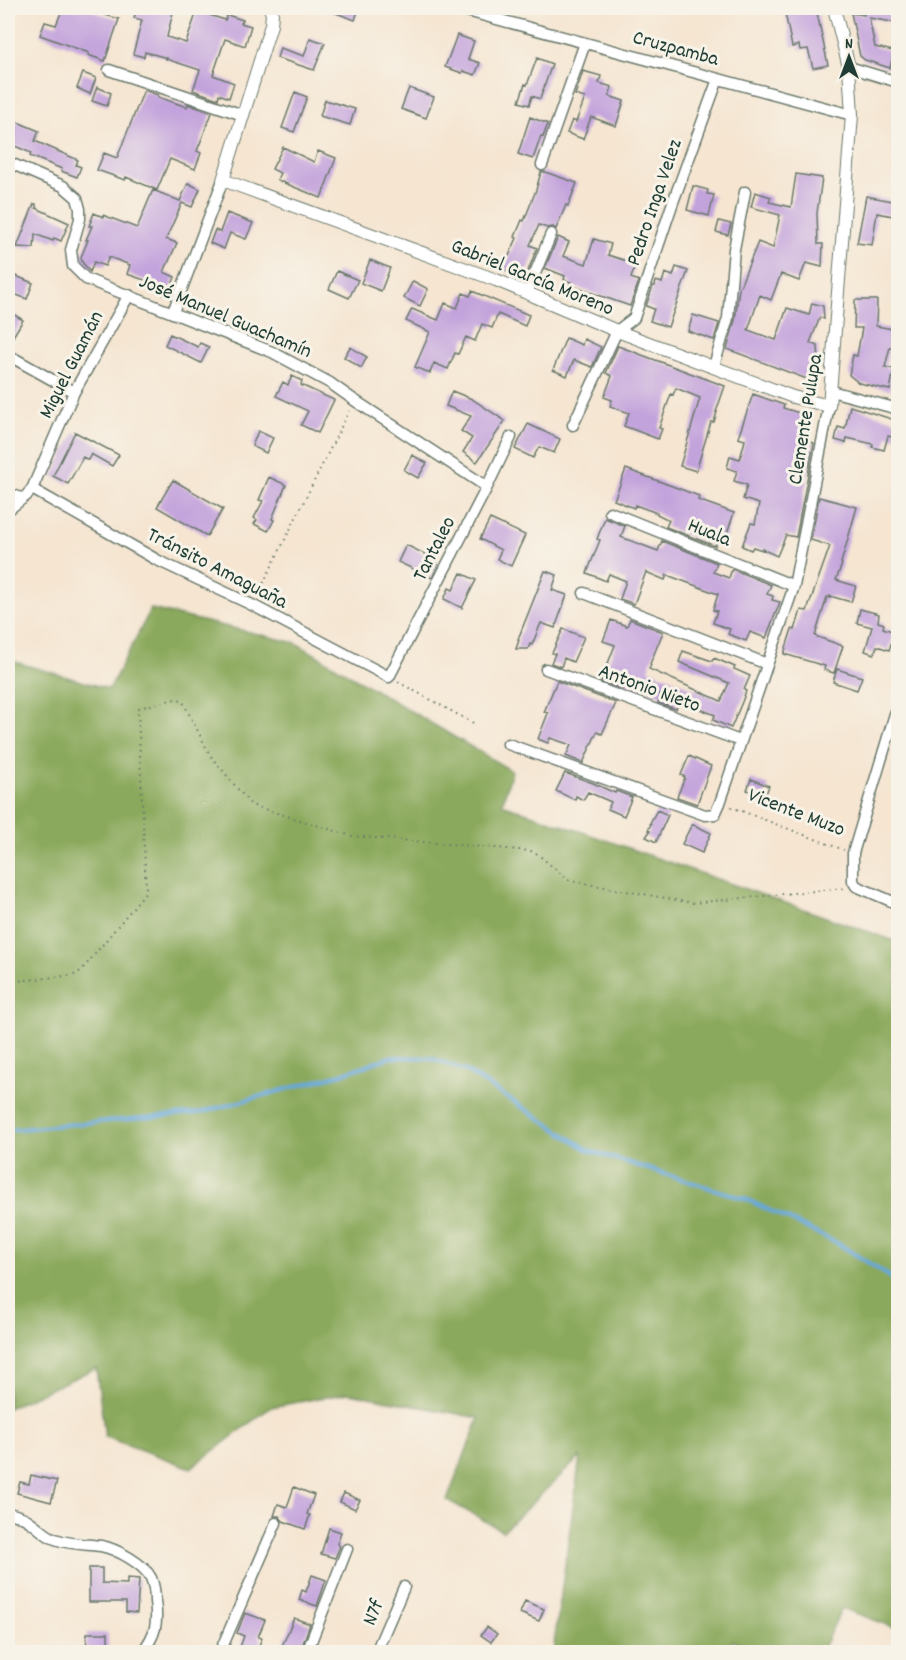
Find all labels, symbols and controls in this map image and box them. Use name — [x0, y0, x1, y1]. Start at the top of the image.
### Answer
street label: Cruzpamba — [629, 24, 723, 76]
north arrow — [819, 27, 879, 87]
text: N — [845, 33, 853, 56]
street label: Pedro Inga Velez — [620, 136, 692, 270]
street label: Gabriel García Moreno — [446, 232, 618, 325]
street label: José Manuel Guachamín — [134, 268, 316, 368]
street label: Miguel Guamán — [33, 306, 113, 425]
street label: Clemente Pulupa — [782, 351, 832, 487]
street label: Tantaleo — [407, 512, 465, 587]
street label: Huala — [683, 512, 736, 556]
street label: Tránsito Amaguaña — [141, 521, 293, 619]
street label: Antonio Nieto — [594, 658, 704, 722]
street label: Vicente Muzo — [743, 782, 849, 846]
street label: N7f — [356, 1595, 394, 1631]

